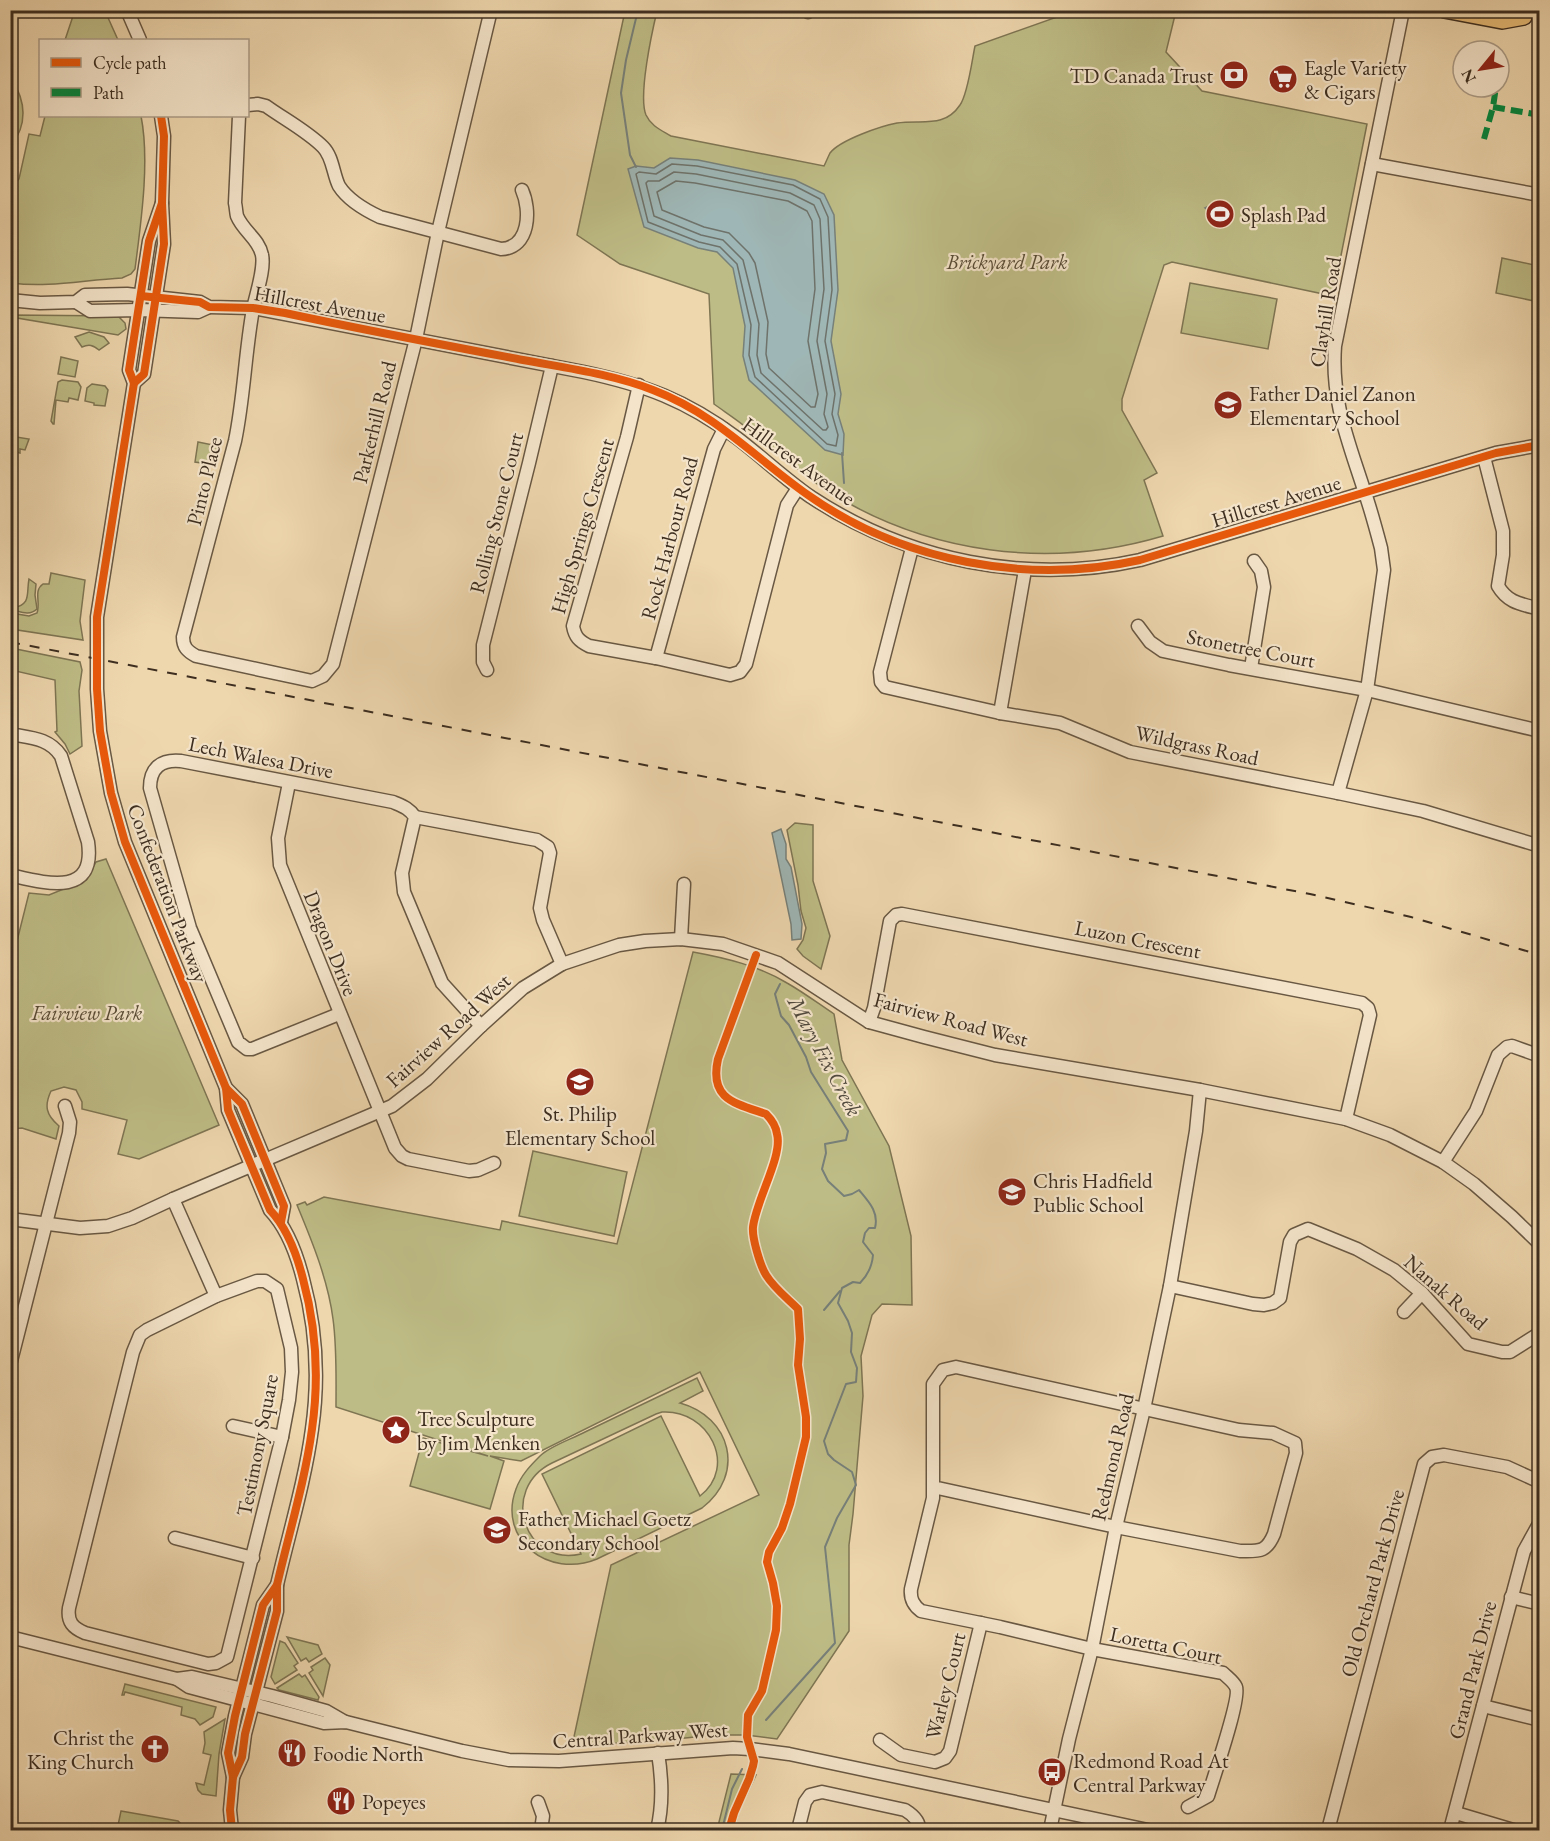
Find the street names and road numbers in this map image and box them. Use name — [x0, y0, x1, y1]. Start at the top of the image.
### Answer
street label: Clayhill Road — [1303, 254, 1347, 369]
street label: Hillcrest Avenue — [252, 279, 388, 329]
street label: Parkerhill Road — [346, 358, 402, 486]
street label: Hillcrest Avenue — [737, 411, 861, 511]
street label: Rolling Stone Court — [463, 429, 529, 596]
street label: Pinto Place — [180, 434, 228, 528]
street label: High Springs Crescent — [544, 435, 620, 617]
street label: Rock Harbour Road — [634, 453, 704, 623]
street label: Hillcrest Avenue — [1208, 469, 1344, 533]
street label: Stonetree Court — [1185, 622, 1318, 674]
street label: Wildgrass Road — [1133, 719, 1262, 771]
street label: Lech Walesa Drive — [186, 730, 336, 784]
street label: Confederation Parkway — [121, 800, 215, 987]
street label: Dragon Drive — [298, 887, 364, 999]
street label: Luzon Crescent — [1073, 914, 1204, 965]
street label: Fairview Road West — [380, 967, 516, 1093]
street label: Fairview Road West — [871, 985, 1031, 1053]
street label: Nanak Road — [1398, 1248, 1494, 1336]
street label: Testimony Square — [230, 1372, 284, 1518]
street label: Redmond Road — [1084, 1390, 1140, 1523]
street label: Old Orchard Park Drive — [1334, 1486, 1410, 1680]
street label: Grand Park Drive — [1442, 1598, 1502, 1742]
street label: Loretta Court — [1108, 1620, 1225, 1670]
street label: Warley Court — [919, 1629, 971, 1742]
street label: Central Parkway West — [551, 1715, 729, 1755]

